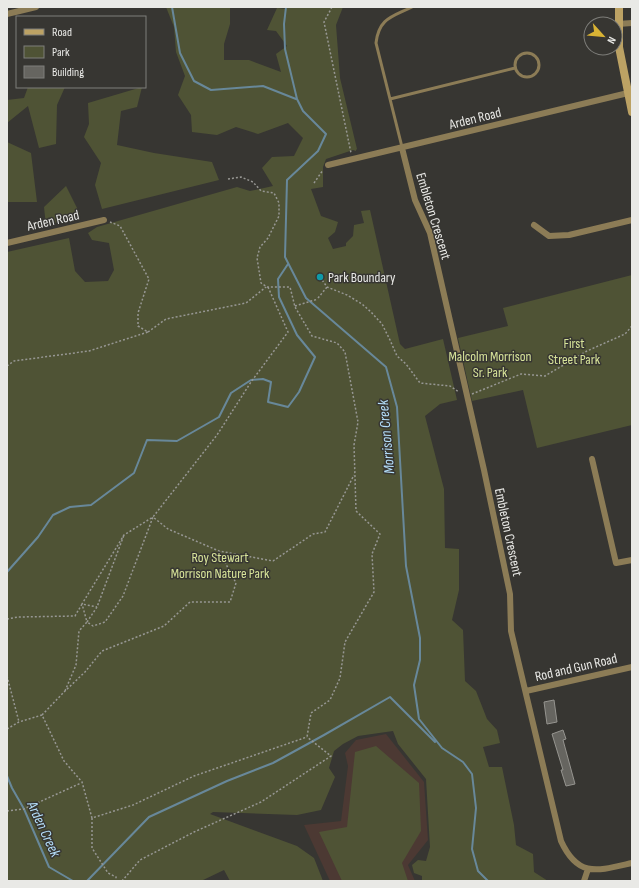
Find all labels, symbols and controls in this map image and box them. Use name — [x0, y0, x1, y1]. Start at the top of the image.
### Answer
legend — [16, 16, 146, 88]
north arrow — [583, 16, 623, 56]
text: Road — [52, 25, 72, 40]
text: N — [604, 35, 619, 46]
text: Park — [52, 45, 70, 60]
text: Building — [52, 65, 84, 80]
street label: Arden Road — [446, 104, 503, 133]
street label: Embleton Crescent — [412, 171, 455, 262]
street label: Arden Road — [24, 206, 81, 235]
place label: Park Boundary — [328, 269, 396, 286]
marker: Park Boundary — [315, 272, 325, 282]
park label: First Street Park — [548, 335, 601, 368]
park label: Malcolm Morrison Sr. Park — [448, 348, 532, 381]
water label: Morrison Creek — [374, 399, 399, 475]
street label: Embleton Crescent — [491, 486, 526, 578]
park label: Roy Stewart Morrison Nature Park — [171, 549, 270, 582]
street label: Rod and Gun Road — [533, 650, 619, 685]
water label: Arden Creek — [22, 797, 65, 861]

